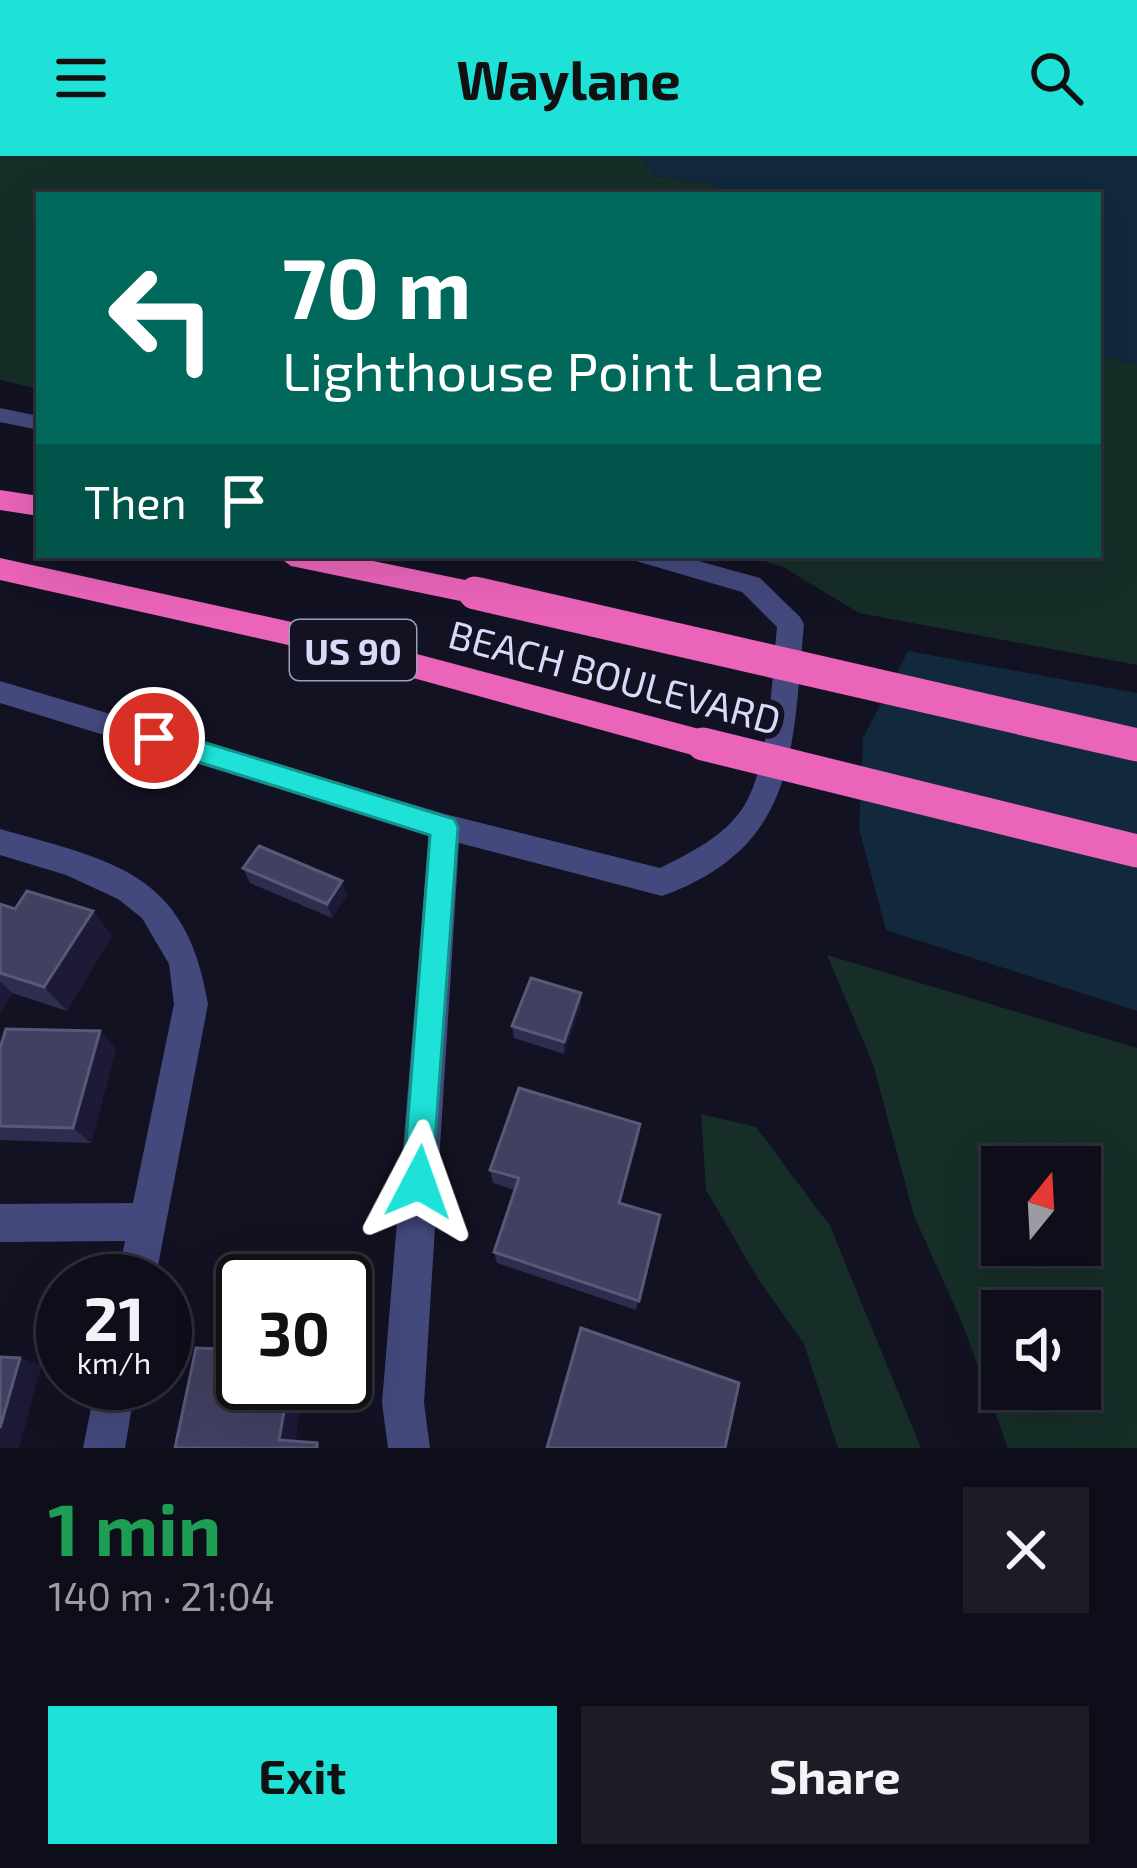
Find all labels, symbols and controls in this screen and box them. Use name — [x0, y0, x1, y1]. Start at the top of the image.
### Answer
icon: menu — [48, 45, 114, 111]
icon: search — [1023, 45, 1089, 111]
text: Waylane — [456, 46, 681, 111]
text: 70 m — [282, 235, 472, 336]
icon: left — [84, 240, 240, 396]
text: Lighthouse Point Lane — [282, 337, 824, 402]
icon: arrive — [211, 468, 277, 534]
text: Then — [84, 474, 187, 528]
street label: BEACH BOULEVARD — [444, 609, 786, 743]
road number: US 90 — [290, 620, 416, 680]
pin — [103, 687, 205, 789]
icon: arrive — [121, 705, 187, 771]
position arrow — [356, 1119, 482, 1245]
north arrow — [981, 1146, 1101, 1266]
map controls — [981, 1146, 1101, 1410]
speed limit sign: 30 — [216, 1254, 372, 1410]
text: 21 — [84, 1281, 144, 1353]
button: sound — [981, 1290, 1101, 1410]
text: km/h — [77, 1344, 151, 1380]
text: 1 min — [48, 1484, 221, 1570]
button: close — [963, 1487, 1089, 1613]
text: 140 m · 21:04 — [48, 1572, 275, 1619]
button: Exit — [48, 1706, 557, 1844]
button: Share — [581, 1706, 1089, 1844]

